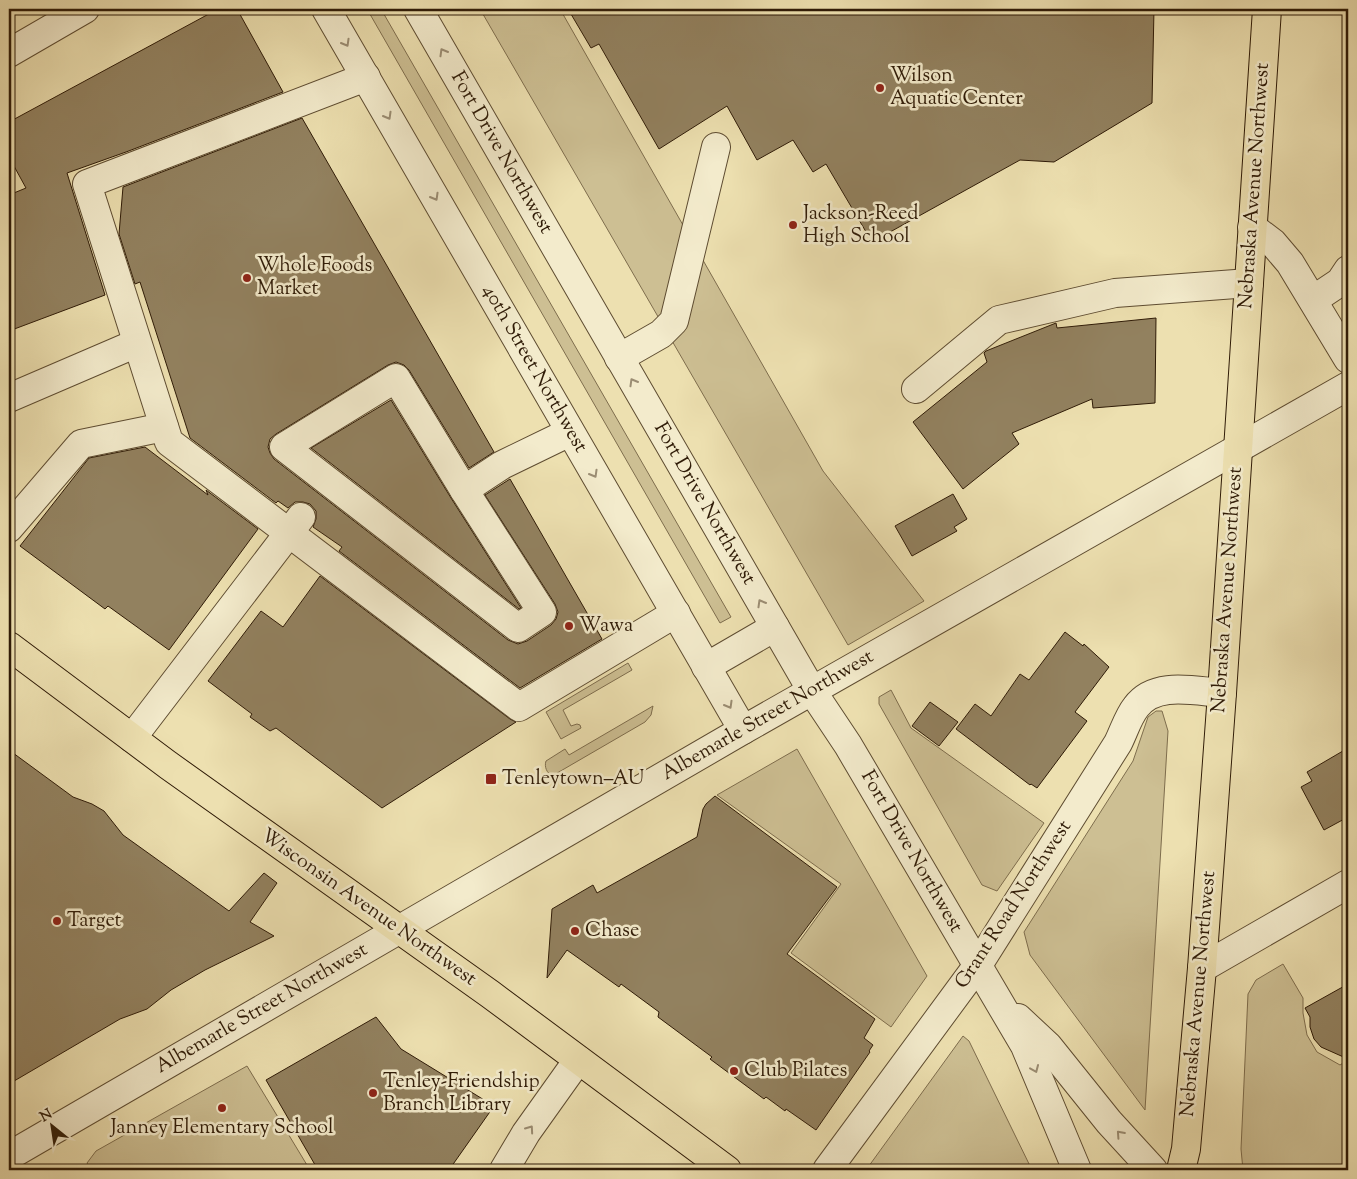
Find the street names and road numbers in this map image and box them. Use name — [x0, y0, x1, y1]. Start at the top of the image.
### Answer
street label: Nebraska Avenue Northwest — [1232, 62, 1278, 310]
street label: Fort Drive Northwest — [443, 66, 560, 240]
street label: 40th Street Northwest — [474, 279, 594, 459]
street label: Fort Drive Northwest — [646, 417, 763, 591]
street label: Nebraska Avenue Northwest — [1205, 466, 1251, 714]
street label: Albemarle Street Northwest — [656, 643, 880, 789]
street label: Fort Drive Northwest — [853, 765, 970, 939]
street label: Grant Road Northwest — [948, 815, 1080, 995]
street label: Wisconsin Avenue Northwest — [254, 822, 482, 994]
street label: Nebraska Avenue Northwest — [1174, 870, 1224, 1118]
street label: Albemarle Street Northwest — [150, 936, 374, 1082]

